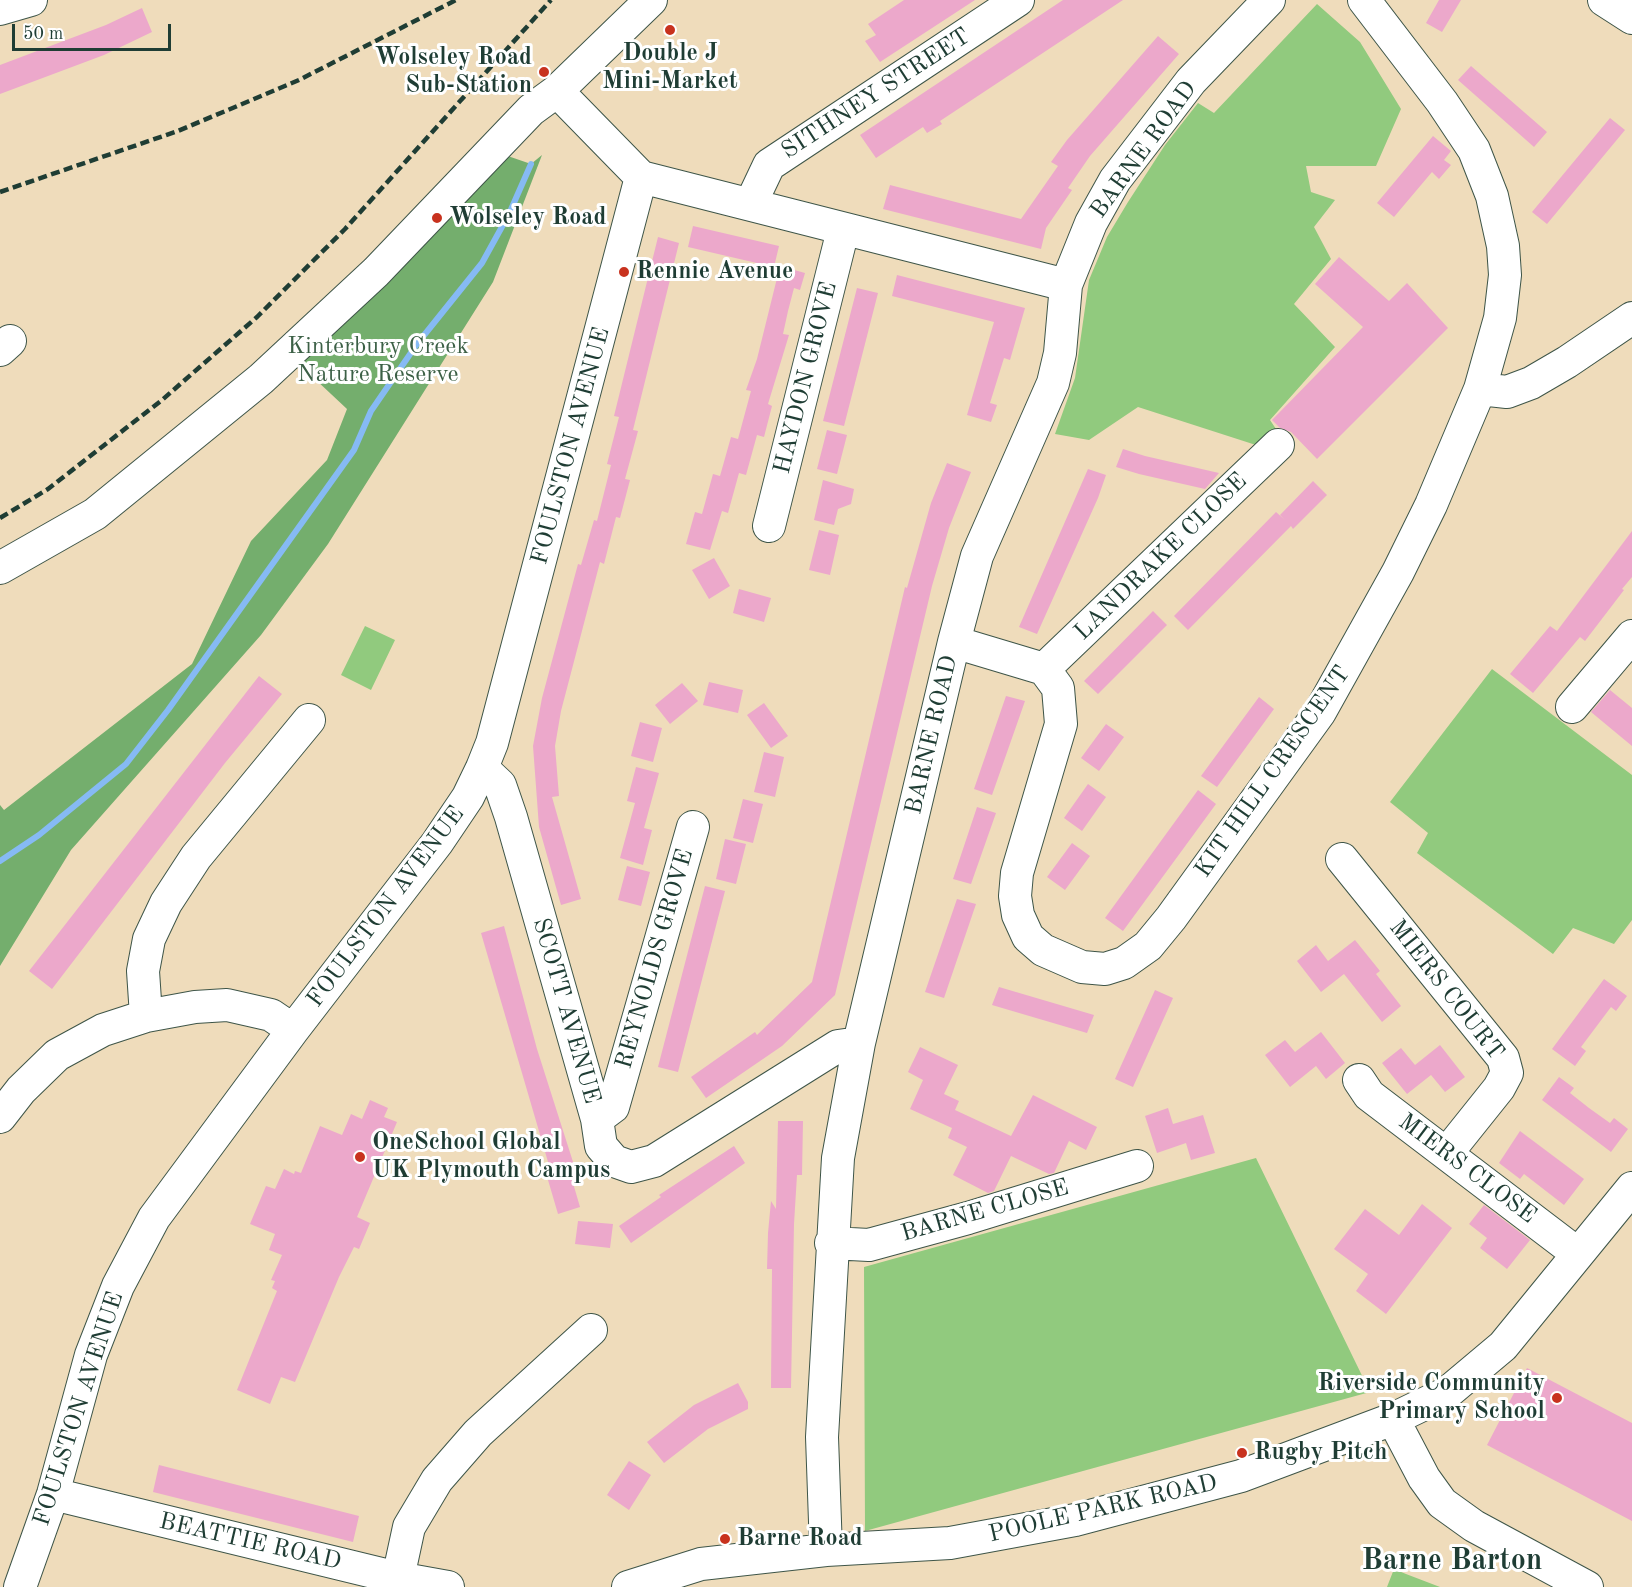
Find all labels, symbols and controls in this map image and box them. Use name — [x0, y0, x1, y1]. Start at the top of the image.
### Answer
scale bar — [15, 12, 174, 50]
street label: SITHNEY STREET — [776, 22, 976, 166]
marker: Double J Mini-Market — [663, 23, 677, 37]
text: 50 m — [23, 25, 63, 43]
place label: Double J Mini-Market — [602, 40, 738, 96]
place label: Wolseley Road Sub-Station — [375, 44, 532, 100]
marker: Wolseley Road Sub-Station — [537, 65, 551, 79]
street label: BARNE ROAD — [1085, 76, 1203, 224]
place label: Wolseley Road — [449, 204, 606, 232]
marker: Wolseley Road — [430, 211, 444, 225]
place label: Rennie Avenue — [636, 258, 793, 286]
marker: Rennie Avenue — [617, 265, 631, 279]
street label: HAYDON GROVE — [768, 279, 844, 477]
street label: FOULSTON AVENUE — [525, 324, 617, 568]
park label: Kinterbury Creek Nature Reserve — [287, 333, 469, 389]
street label: LANDRAKE CLOSE — [1069, 467, 1253, 647]
street label: BARNE ROAD — [900, 653, 964, 817]
street label: KIT HILL CRESCENT — [1189, 661, 1357, 883]
street label: FOULSTON AVENUE — [301, 801, 471, 1013]
street label: REYNOLDS GROVE — [610, 846, 700, 1072]
street label: MIERS COURT — [1382, 914, 1510, 1066]
street label: SCOTT AVENUE — [526, 915, 606, 1107]
street label: MIERS CLOSE — [1392, 1108, 1542, 1230]
place label: OneSchool Global UK Plymouth Campus — [372, 1129, 610, 1185]
marker: OneSchool Global UK Plymouth Campus — [353, 1150, 367, 1164]
street label: BARNE CLOSE — [898, 1173, 1072, 1249]
street label: FOULSTON AVENUE — [28, 1288, 130, 1530]
place label: Riverside Community Primary School — [1318, 1370, 1545, 1426]
marker: Riverside Community Primary School — [1550, 1391, 1564, 1405]
place label: Rugby Pitch — [1254, 1439, 1387, 1467]
marker: Rugby Pitch — [1235, 1446, 1249, 1460]
street label: POOLE PARK ROAD — [986, 1469, 1220, 1549]
street label: BEATTIE ROAD — [156, 1507, 344, 1577]
place label: Barne Road — [737, 1525, 863, 1553]
marker: Barne Road — [718, 1532, 732, 1546]
district label: Barne Barton — [1361, 1543, 1543, 1579]

